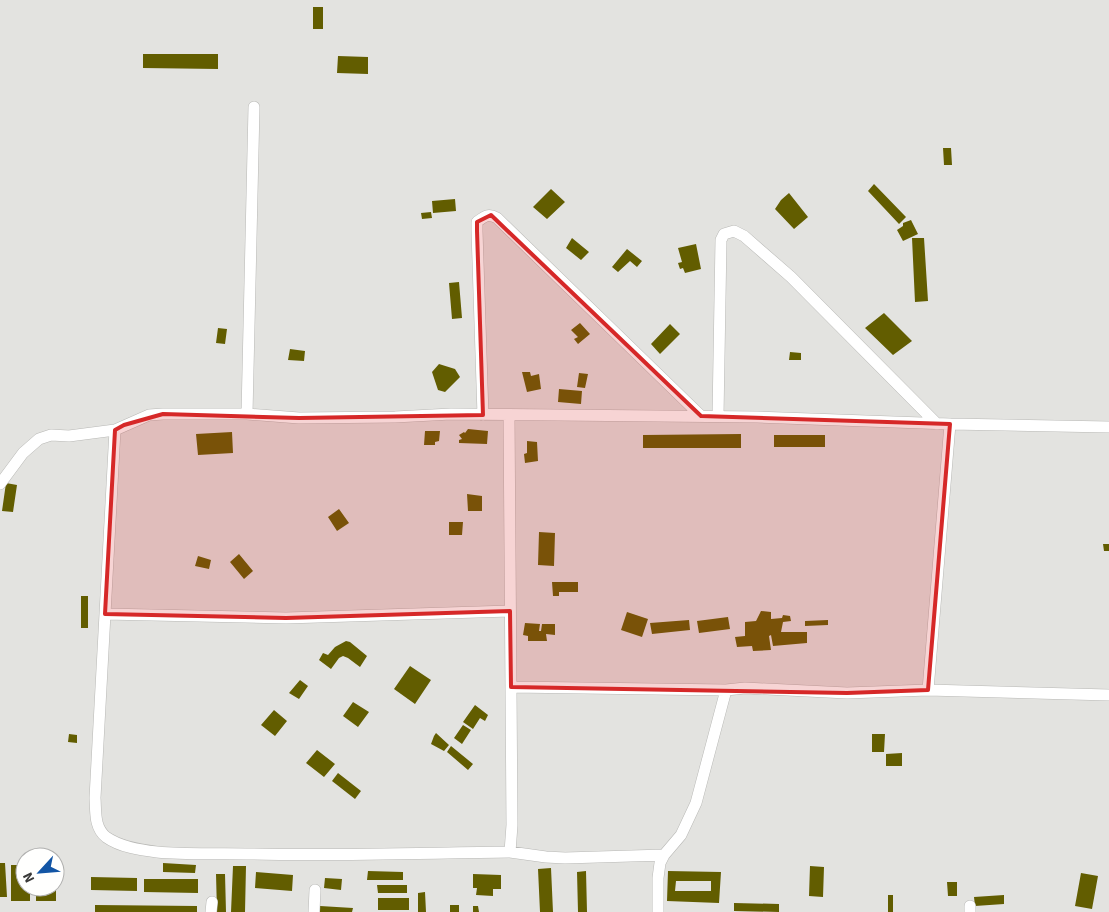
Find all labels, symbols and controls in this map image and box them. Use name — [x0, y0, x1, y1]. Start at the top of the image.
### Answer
north arrow — [15, 847, 65, 897]
text: N — [18, 869, 40, 886]

